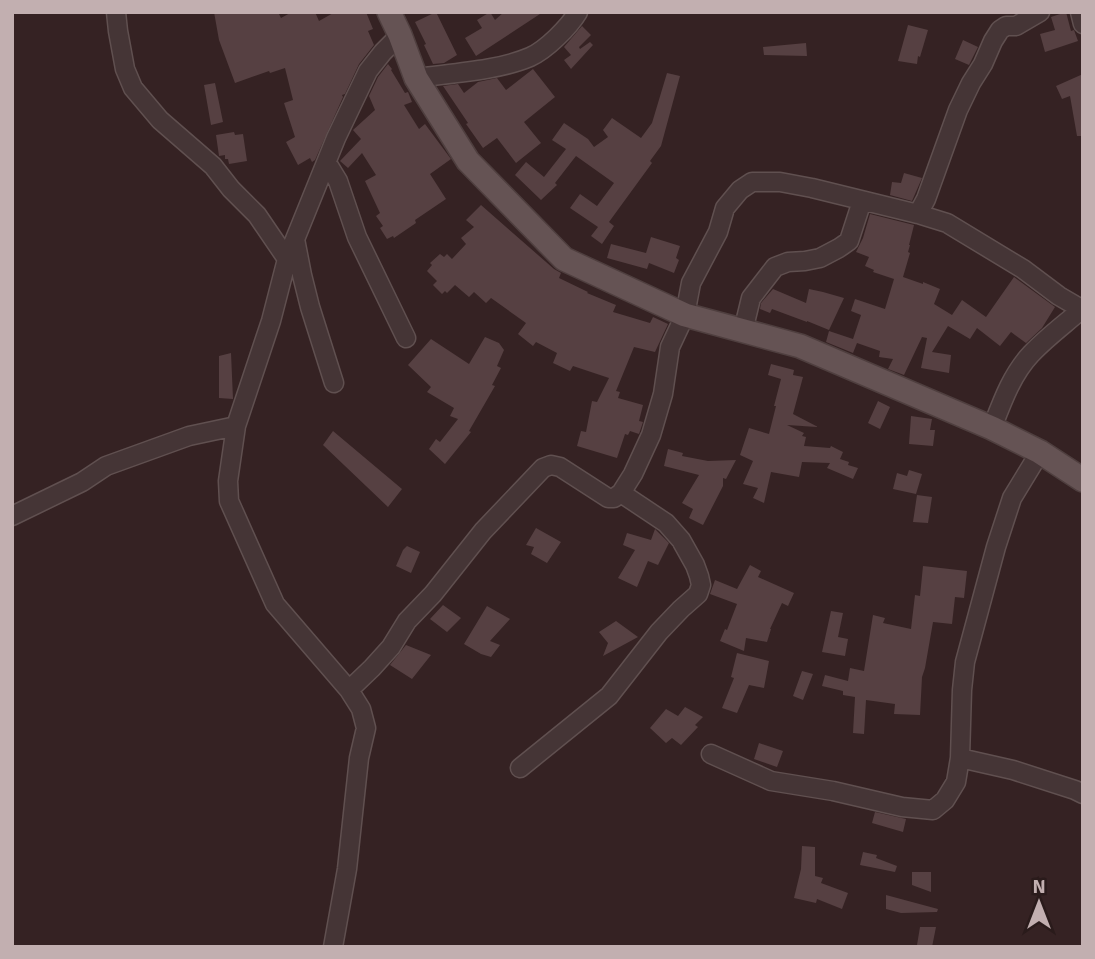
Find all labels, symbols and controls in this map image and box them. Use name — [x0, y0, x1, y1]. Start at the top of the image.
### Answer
north arrow — [1004, 868, 1074, 938]
text: N — [1032, 875, 1046, 899]

